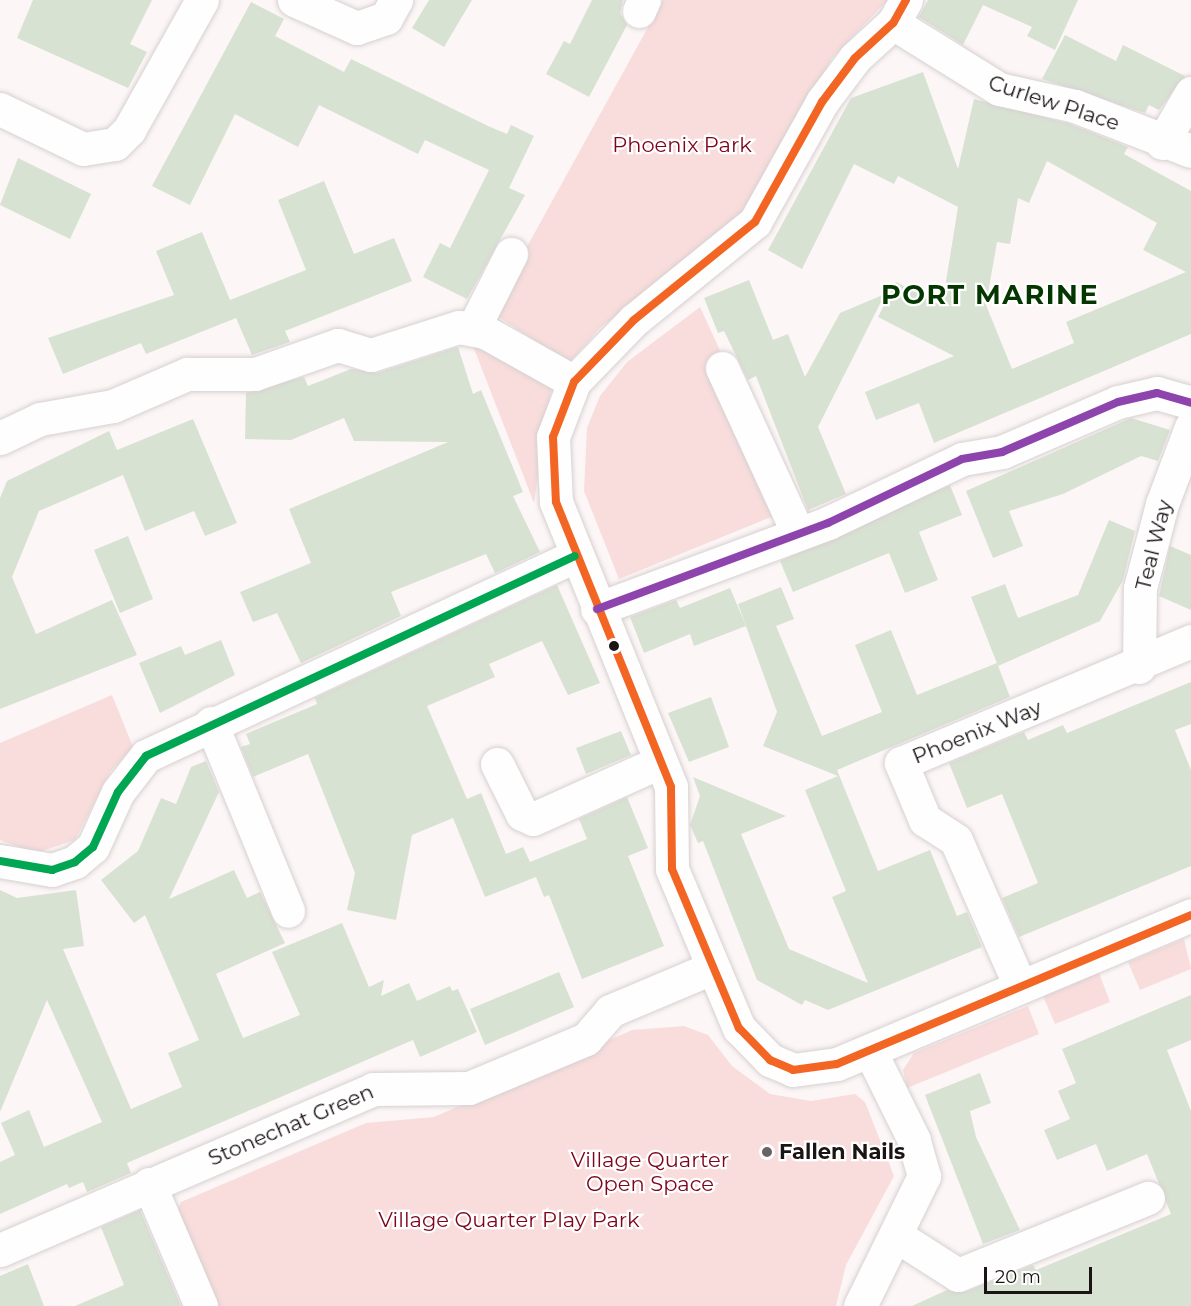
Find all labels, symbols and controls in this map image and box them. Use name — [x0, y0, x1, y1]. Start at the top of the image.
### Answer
street label: Curlew Place — [985, 70, 1123, 136]
park label: Phoenix Park — [612, 132, 752, 158]
district label: PORT MARINE — [881, 279, 1099, 311]
street label: Teal Way — [1131, 497, 1177, 593]
unlabelled marker — [608, 640, 620, 652]
street label: Phoenix Way — [909, 695, 1045, 769]
street label: Stonechat Green — [204, 1079, 378, 1171]
place label: Fallen Nails — [779, 1139, 905, 1165]
marker: Fallen Nails — [760, 1145, 774, 1159]
park label: Village Quarter Open Space — [571, 1147, 729, 1197]
park label: Village Quarter Play Park — [378, 1207, 640, 1233]
scale bar — [987, 1255, 1095, 1293]
text: 20 m — [995, 1266, 1041, 1288]

